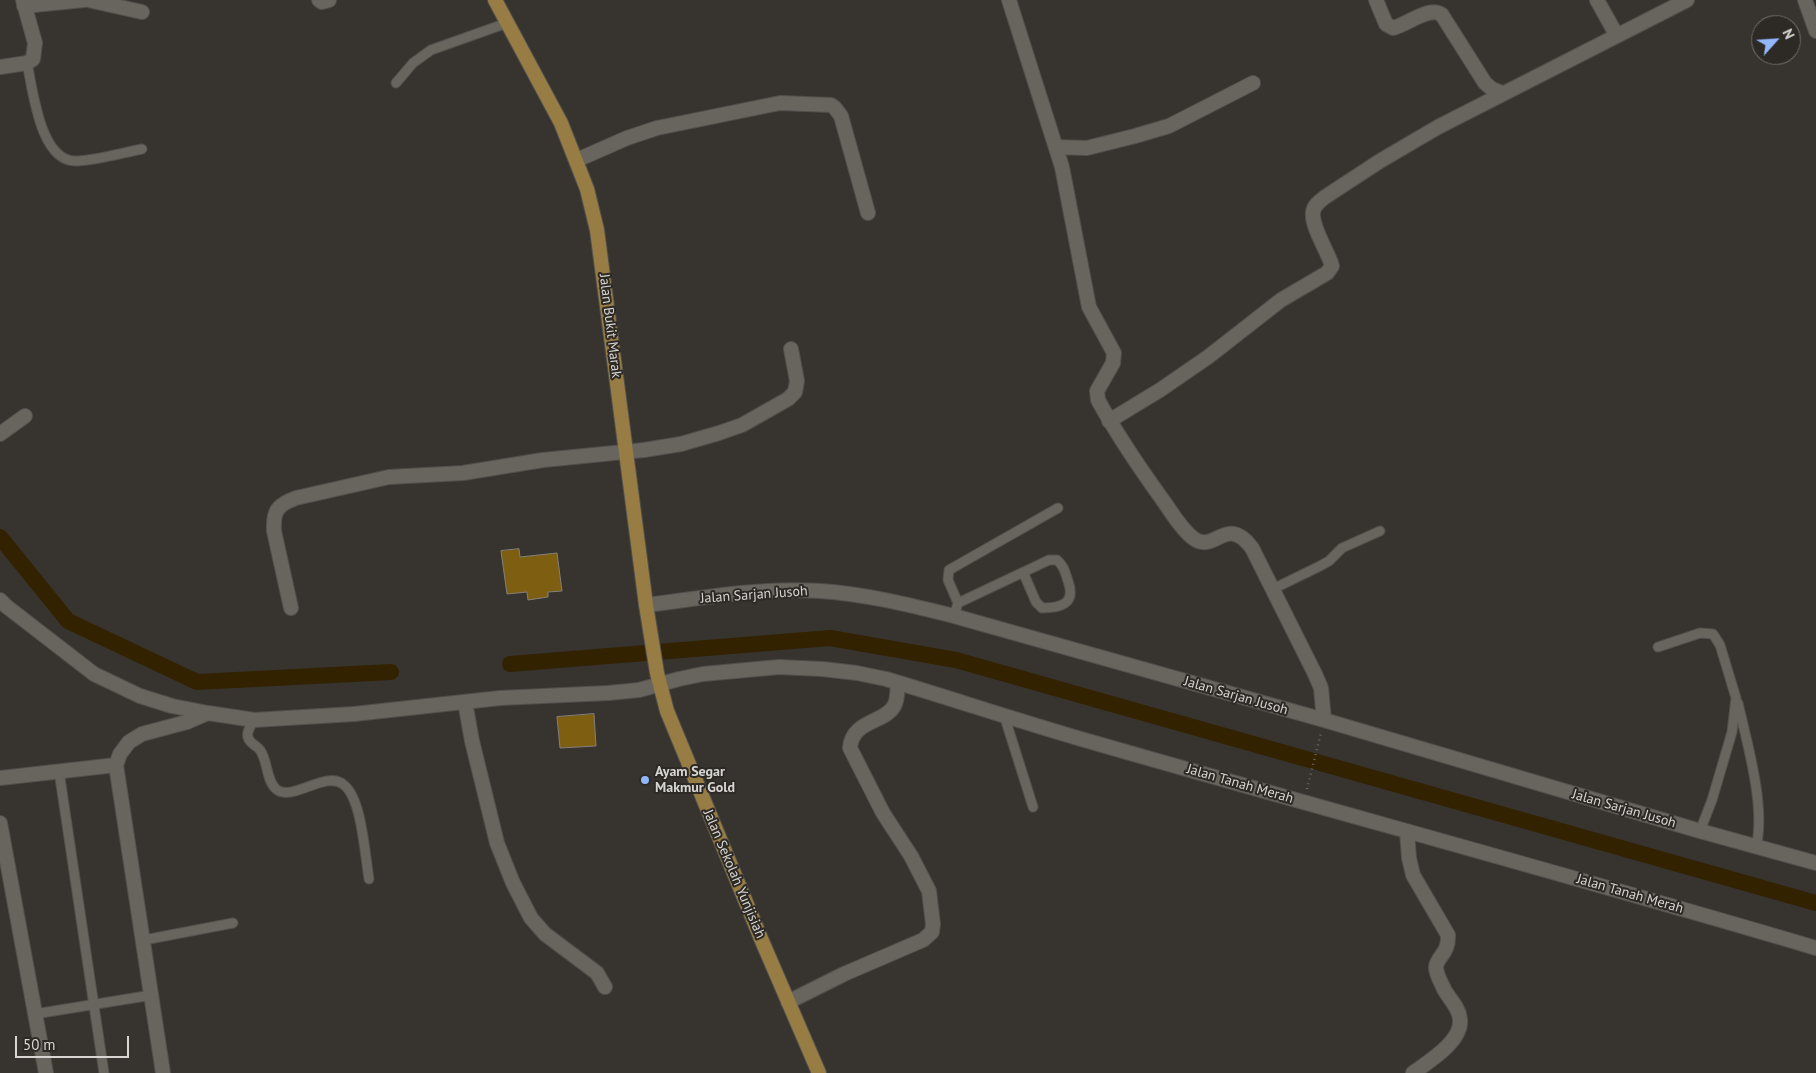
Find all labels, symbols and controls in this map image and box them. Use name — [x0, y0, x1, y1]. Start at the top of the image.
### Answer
north arrow — [1751, 15, 1801, 65]
text: N — [1778, 26, 1799, 42]
street label: Jalan Bukit Marak — [595, 273, 625, 379]
street label: Jalan Sarjan Jusoh — [700, 583, 808, 607]
street label: Jalan Sarjan Jusoh — [1182, 673, 1290, 719]
street label: Jalan Tanah Merah — [1185, 761, 1295, 807]
place label: Ayam Segar Makmur Gold — [655, 764, 735, 796]
marker: Ayam Segar Makmur Gold — [639, 774, 651, 786]
street label: Jalan Sarjan Jusoh — [1570, 786, 1678, 832]
street label: Jalan Sekolah Yunjisiah — [699, 807, 769, 941]
street label: Jalan Tanah Merah — [1575, 871, 1685, 917]
scale bar — [18, 1026, 131, 1058]
text: 50 m — [23, 1035, 56, 1054]

